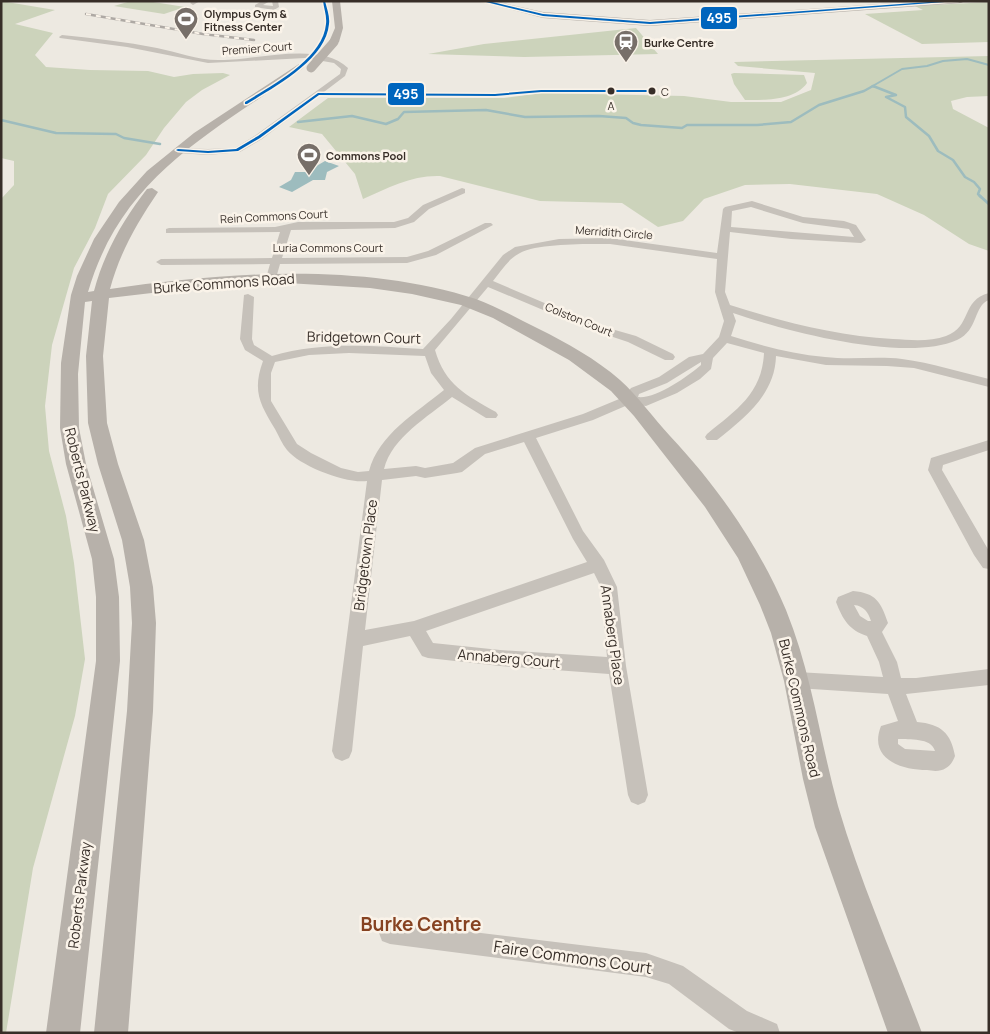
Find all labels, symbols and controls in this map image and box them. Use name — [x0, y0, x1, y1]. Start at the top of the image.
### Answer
sports icon: Olympus Gym & Fitness Center — [173, 6, 199, 40]
place label: Olympus Gym & Fitness Center — [204, 6, 287, 34]
line badge: 495 — [700, 6, 738, 30]
text: 495 — [706, 8, 732, 27]
station icon: Burke Centre — [613, 29, 639, 63]
place label: Burke Centre — [644, 35, 714, 50]
street label: Premier Court — [221, 38, 293, 58]
line badge: 495 — [387, 82, 425, 106]
text: 495 — [393, 84, 419, 103]
place label: C — [661, 84, 669, 99]
marker: A — [606, 86, 616, 96]
marker: C — [647, 86, 657, 96]
place label: A — [608, 98, 615, 113]
sports icon: Commons Pool — [296, 142, 322, 176]
place label: Commons Pool — [326, 148, 406, 163]
street label: Rein Commons Court — [220, 206, 328, 226]
street label: Merridith Circle — [575, 222, 654, 242]
street label: Luria Commons Court — [273, 240, 383, 255]
street label: Burke Commons Road — [153, 269, 295, 297]
street label: Colston Court — [543, 299, 615, 339]
street label: Bridgetown Court — [307, 327, 422, 348]
street label: Roberts Parkway — [61, 426, 105, 535]
street label: Bridgetown Place — [349, 498, 381, 612]
street label: Annaberg Place — [597, 584, 629, 686]
street label: Burke Commons Road — [775, 637, 825, 779]
street label: Annaberg Court — [457, 644, 561, 672]
street label: Roberts Parkway — [63, 840, 95, 949]
district label: Burke Centre — [361, 911, 481, 937]
street label: Faire Commons Court — [492, 935, 654, 979]

